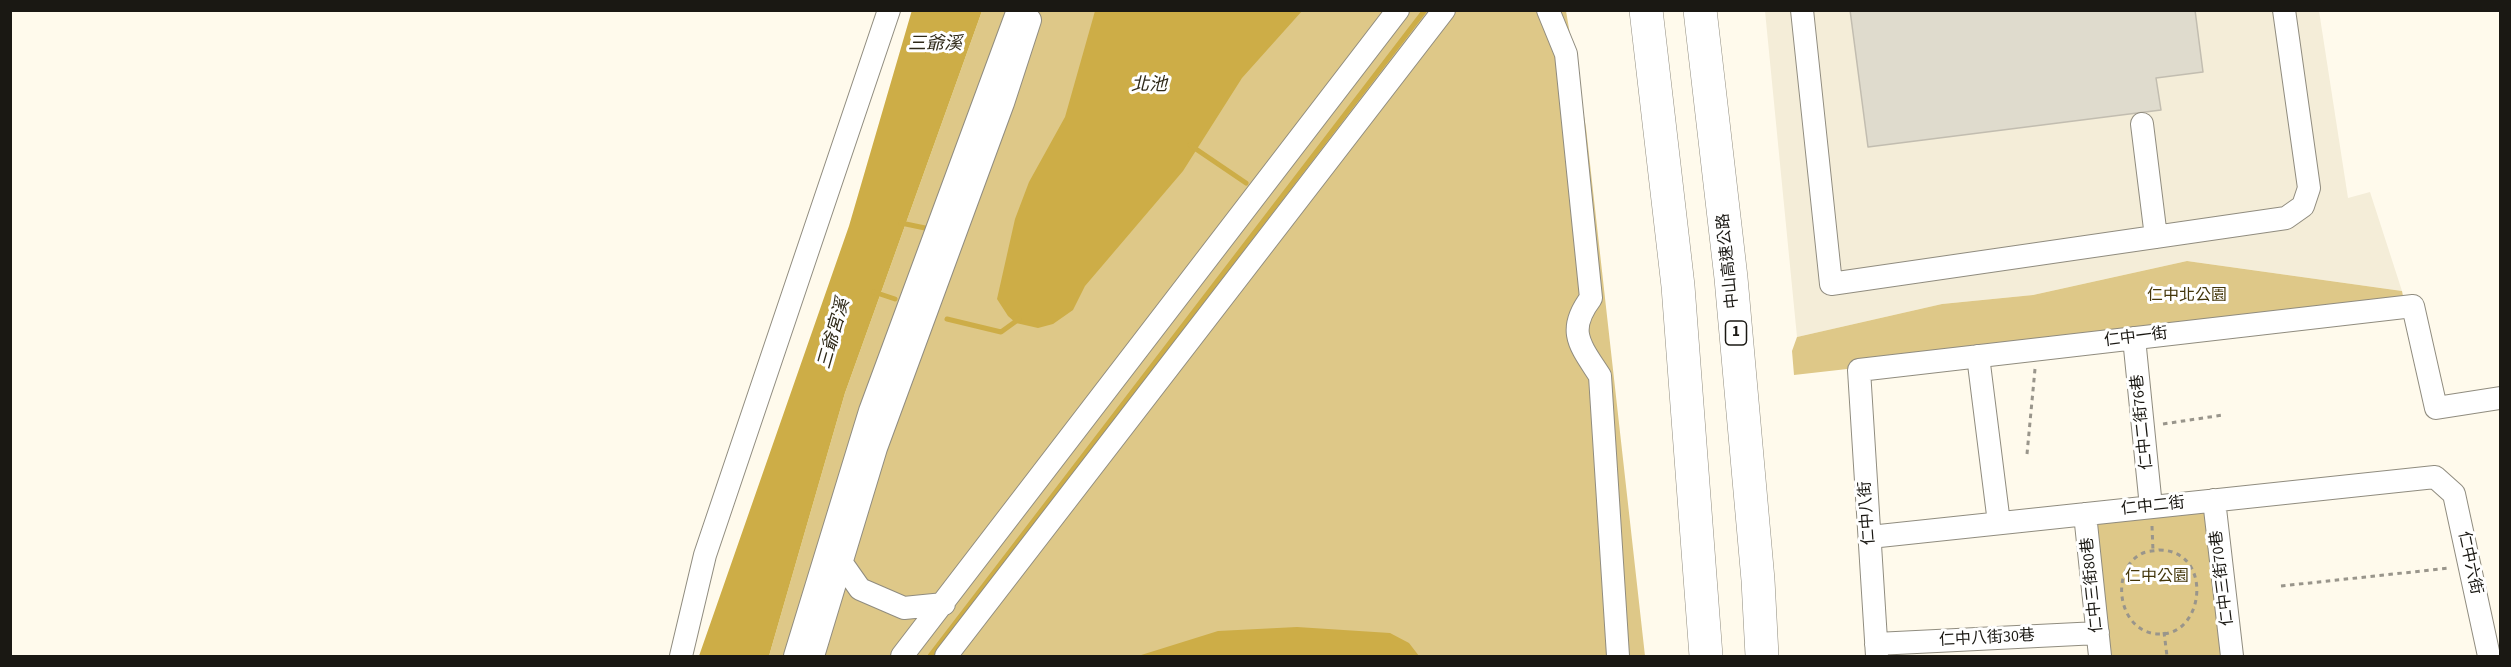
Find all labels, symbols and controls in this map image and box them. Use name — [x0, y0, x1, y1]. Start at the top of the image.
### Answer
water label: 三爺溪 — [908, 34, 962, 56]
water label: 北池 — [1131, 75, 1167, 97]
street label: 中山高速公路 — [1714, 212, 1744, 310]
park label: 仁中北公園 — [2147, 286, 2227, 306]
water label: 三爺宮溪 — [815, 296, 855, 372]
road number: 1 — [1726, 321, 1746, 345]
street label: 仁中一街 — [2103, 325, 2169, 351]
street label: 仁中二街76巷 — [2128, 373, 2158, 471]
street label: 仁中八街 — [1856, 480, 1880, 546]
street label: 仁中二街 — [2120, 494, 2186, 520]
street label: 仁中三街70巷 — [2208, 529, 2238, 627]
street label: 仁中六街 — [2453, 530, 2485, 596]
street label: 仁中三街80巷 — [2078, 536, 2108, 634]
park label: 仁中公園 — [2125, 567, 2189, 587]
street label: 仁中八街30巷 — [1939, 627, 2035, 651]

